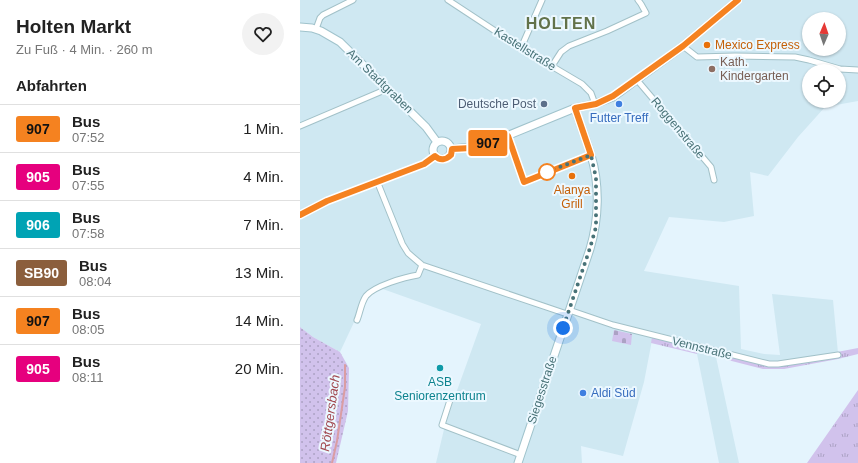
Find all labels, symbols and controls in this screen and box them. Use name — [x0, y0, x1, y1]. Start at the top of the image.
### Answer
north arrow — [802, 12, 846, 56]
map controls — [802, 12, 846, 108]
button: heart — [242, 13, 284, 55]
district label: HOLTEN — [526, 15, 596, 32]
text: Holten Markt — [16, 16, 131, 37]
street label: Kastellstraße — [492, 25, 559, 74]
place label: Mexico Express — [715, 38, 800, 52]
marker: Mexico Express — [702, 40, 712, 50]
text: Zu Fuß · 4 Min. · 260 m — [16, 42, 153, 57]
street label: Am Stadtgraben — [344, 46, 416, 116]
place label: Kath. Kindergarten — [720, 55, 789, 83]
marker: Kath. Kindergarten — [707, 64, 717, 74]
button: locate — [802, 64, 846, 108]
text: Abfahrten — [16, 77, 87, 94]
street label: Roggenstraße — [648, 94, 708, 162]
place label: Deutsche Post — [458, 97, 537, 111]
marker: Deutsche Post — [539, 99, 549, 109]
marker: Futter Treff — [614, 99, 624, 109]
place label: Futter Treff — [590, 111, 649, 125]
text: Bus — [72, 113, 100, 130]
text: 1 Min. — [243, 120, 284, 137]
text: 907 — [26, 121, 50, 137]
text: 07:52 — [72, 130, 105, 145]
line badge: 907 — [465, 130, 511, 156]
text: 907 — [476, 135, 500, 151]
text: Bus — [72, 161, 100, 178]
unlabelled marker — [538, 163, 556, 181]
text: 4 Min. — [243, 168, 284, 185]
text: 905 — [26, 169, 50, 185]
marker: Alanya Grill — [567, 171, 577, 181]
text: 07:55 — [72, 178, 105, 193]
place label: Alanya Grill — [554, 183, 591, 211]
text: Bus — [72, 209, 100, 226]
text: 7 Min. — [243, 216, 284, 233]
text: 906 — [26, 217, 50, 233]
text: 07:58 — [72, 226, 105, 241]
text: Bus — [79, 257, 107, 274]
text: 13 Min. — [235, 264, 284, 281]
text: SB90 — [24, 265, 59, 281]
text: 08:04 — [79, 274, 112, 289]
text: Bus — [72, 305, 100, 322]
text: 14 Min. — [235, 312, 284, 329]
text: 907 — [26, 313, 50, 329]
your location — [553, 318, 573, 338]
text: 08:05 — [72, 322, 105, 337]
street label: Vennstraße — [671, 334, 734, 362]
text: Bus — [72, 353, 100, 370]
street label: Siegesstraße — [524, 354, 560, 426]
text: 20 Min. — [235, 360, 284, 377]
text: 905 — [26, 361, 50, 377]
marker: ASB Seniorenzentrum — [435, 363, 445, 373]
text: 08:11 — [72, 370, 104, 385]
water label: Röttgersbach — [317, 374, 343, 452]
place label: ASB Seniorenzentrum — [394, 375, 486, 403]
place label: Aldi Süd — [591, 386, 636, 400]
marker: Aldi Süd — [578, 388, 588, 398]

